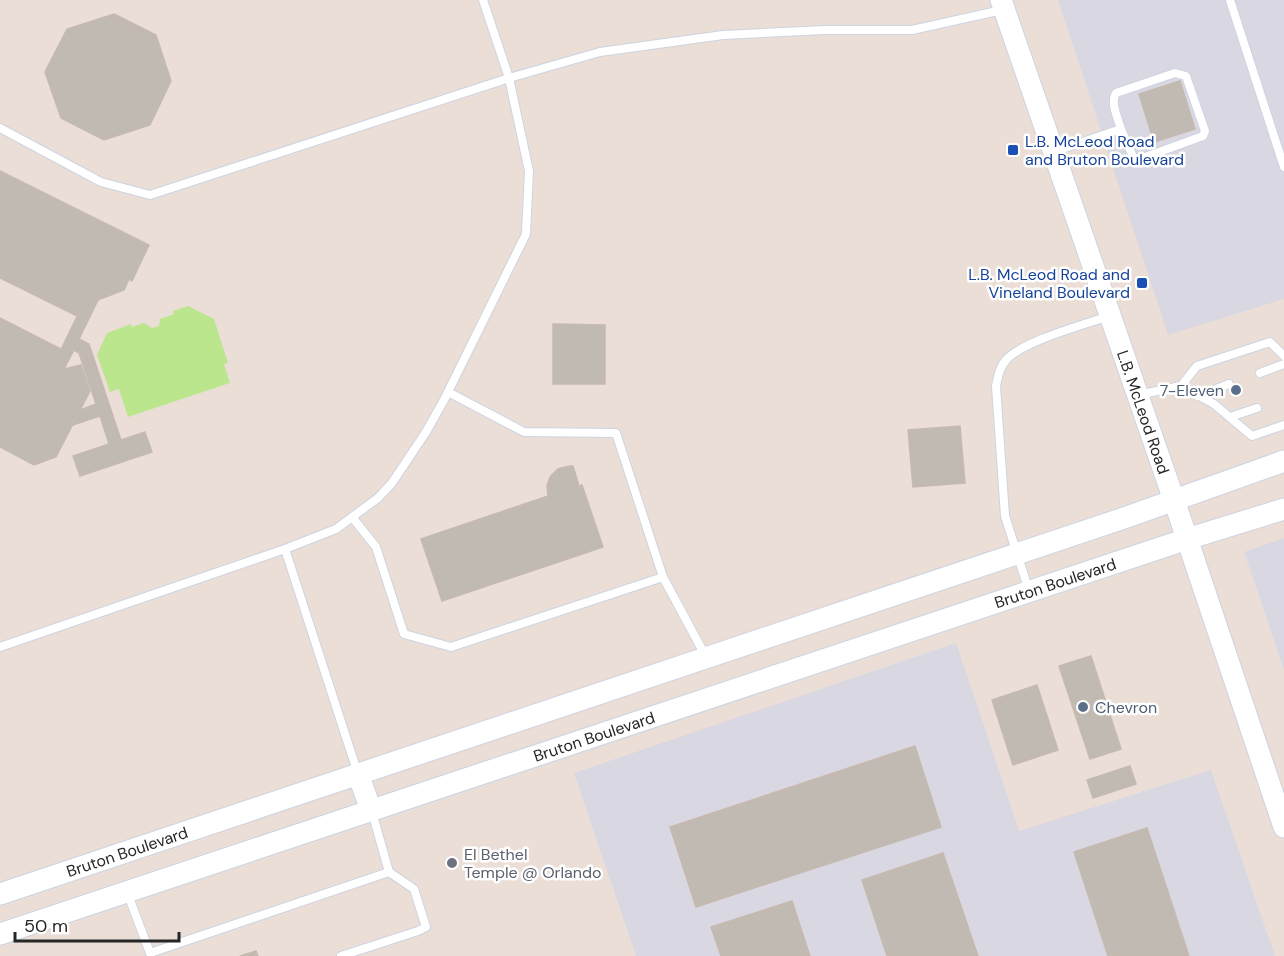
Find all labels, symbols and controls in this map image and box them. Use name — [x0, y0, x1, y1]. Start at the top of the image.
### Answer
place label: L.B. McLeod Road and Bruton Boulevard — [1025, 131, 1184, 170]
marker: L.B. McLeod Road and Bruton Boulevard — [1006, 143, 1020, 157]
place label: L.B. McLeod Road and Vineland Boulevard — [968, 264, 1130, 303]
marker: L.B. McLeod Road and Vineland Boulevard — [1135, 276, 1149, 290]
street label: L.B. McLeod Road — [1112, 347, 1175, 477]
place label: 7-Eleven — [1160, 380, 1224, 401]
marker: 7-Eleven — [1229, 383, 1243, 397]
street label: Bruton Boulevard — [992, 553, 1119, 613]
place label: Chevron — [1095, 697, 1157, 718]
marker: Chevron — [1076, 700, 1090, 714]
street label: Bruton Boulevard — [530, 706, 657, 766]
street label: Bruton Boulevard — [64, 821, 191, 882]
place label: El Bethel Temple @ Orlando — [464, 844, 601, 883]
marker: El Bethel Temple @ Orlando — [445, 856, 459, 870]
scale bar — [15, 905, 178, 943]
text: 50 m — [24, 914, 68, 938]

